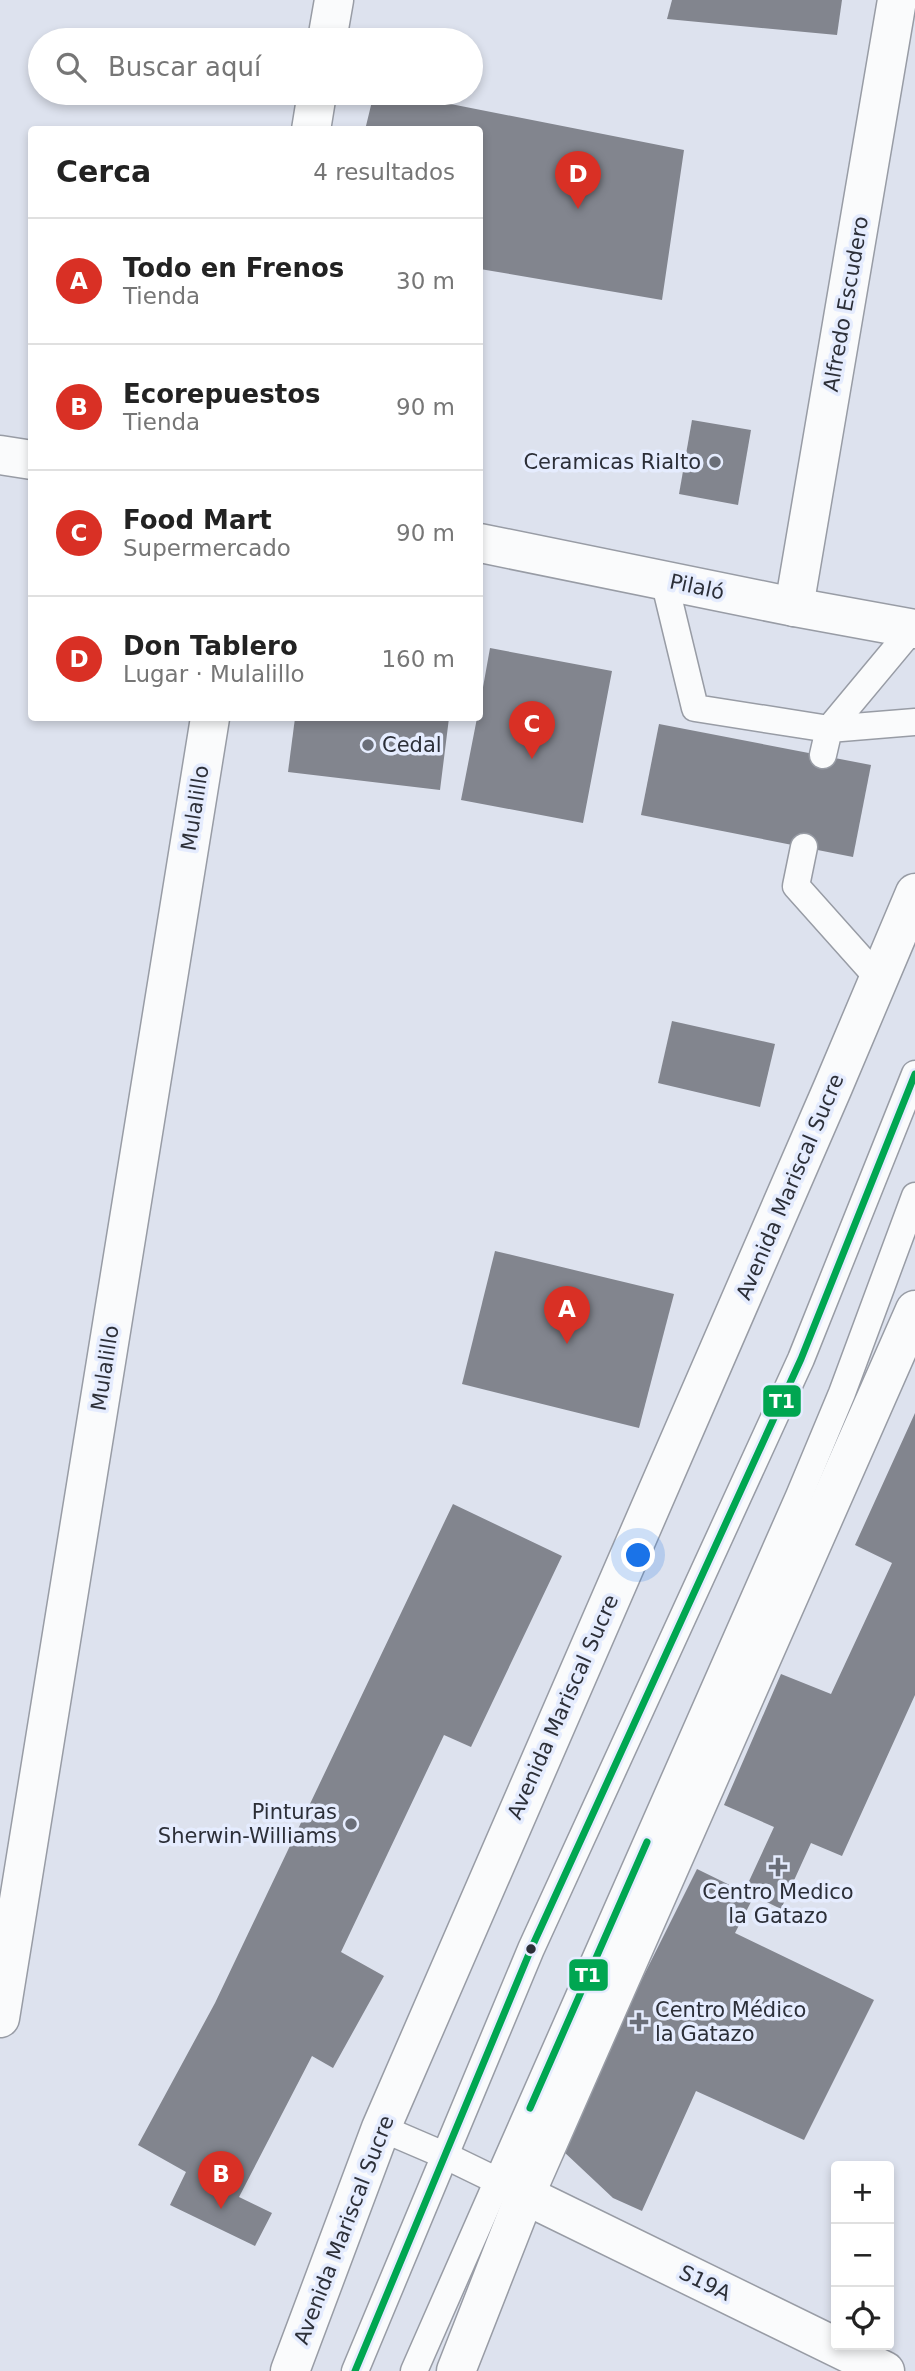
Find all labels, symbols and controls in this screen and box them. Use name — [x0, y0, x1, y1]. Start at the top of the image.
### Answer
search box — [28, 28, 483, 105]
icon: search — [52, 48, 90, 86]
text: Buscar aquí — [108, 52, 261, 82]
pin: D — [555, 151, 601, 209]
text: Cerca — [56, 154, 151, 189]
text: 4 resultados — [313, 159, 455, 185]
street label: Alfredo Escudero — [819, 214, 873, 394]
text: Todo en Frenos — [123, 253, 344, 283]
text: A — [70, 268, 88, 294]
text: 30 m — [396, 268, 455, 294]
text: Tienda — [123, 283, 200, 309]
text: Ecorepuestos — [123, 379, 321, 409]
text: B — [70, 394, 88, 420]
text: 90 m — [396, 394, 455, 420]
text: Tienda — [123, 409, 200, 435]
place label: Ceramicas Rialto — [523, 450, 701, 474]
marker: Ceramicas Rialto — [707, 454, 723, 470]
text: Food Mart — [123, 505, 272, 535]
text: C — [71, 520, 87, 546]
text: 90 m — [396, 520, 455, 546]
text: Supermercado — [123, 535, 291, 561]
street label: Pilaló — [667, 569, 727, 605]
text: Don Tablero — [123, 631, 298, 661]
text: D — [69, 646, 89, 672]
text: 160 m — [381, 646, 455, 672]
text: Lugar · Mulalillo — [123, 661, 305, 687]
pin: C — [509, 701, 555, 759]
place label: Cedal — [382, 733, 442, 757]
marker: Cedal — [360, 737, 376, 753]
street label: Mulalillo — [176, 763, 214, 853]
street label: Avenida Mariscal Sucre — [731, 1070, 849, 1304]
pin: A — [544, 1286, 590, 1344]
street label: Mulalillo — [86, 1323, 124, 1413]
line badge: T1 — [762, 1384, 802, 1418]
text: T1 — [769, 1390, 795, 1412]
your location — [621, 1538, 655, 1572]
street label: Avenida Mariscal Sucre — [503, 1591, 623, 1823]
place label: Pinturas Sherwin-Williams — [158, 1800, 337, 1848]
marker: Pinturas Sherwin-Williams — [343, 1816, 359, 1832]
marker: Centro Medico la Gatazo — [768, 1857, 788, 1877]
place label: Centro Medico la Gatazo — [702, 1880, 854, 1928]
unlabelled marker — [524, 1942, 538, 1956]
line badge: T1 — [568, 1958, 609, 1992]
text: T1 — [575, 1964, 601, 1986]
place label: Centro Médico la Gatazo — [655, 1998, 806, 2046]
marker: Centro Médico la Gatazo — [629, 2012, 649, 2032]
street label: Avenida Mariscal Sucre — [289, 2112, 399, 2348]
pin: B — [198, 2151, 244, 2209]
map controls — [831, 2161, 894, 2350]
button: + — [831, 2161, 894, 2224]
button: − — [831, 2224, 894, 2287]
street label: S19A — [675, 2260, 735, 2306]
button: locate — [831, 2287, 894, 2350]

